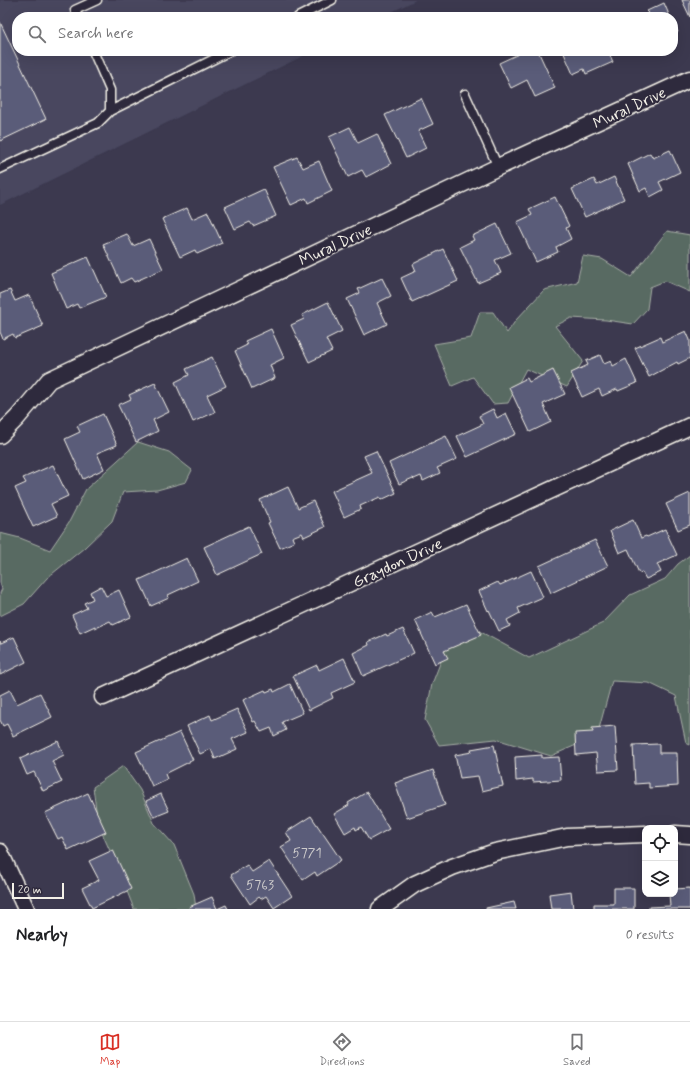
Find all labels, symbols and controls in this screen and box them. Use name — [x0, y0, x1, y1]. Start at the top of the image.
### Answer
search box — [12, 12, 678, 56]
icon: search — [26, 23, 48, 45]
text: Search here — [58, 24, 134, 44]
street label: Mural Drive — [590, 82, 670, 134]
street label: Mural Drive — [296, 219, 376, 271]
street label: Graydon Drive — [349, 533, 446, 593]
map controls — [642, 825, 678, 897]
button: locate — [642, 825, 678, 861]
house number: 5771 — [292, 844, 322, 862]
button: layers — [642, 861, 678, 897]
house number: 5763 — [246, 876, 274, 894]
scale bar — [12, 881, 64, 900]
text: 20 m — [18, 883, 41, 897]
text: Nearby — [16, 924, 68, 946]
text: 0 results — [626, 927, 674, 944]
tab: Map — [99, 1031, 121, 1069]
tab: Directions — [319, 1031, 365, 1069]
tab: Saved — [563, 1031, 591, 1069]

